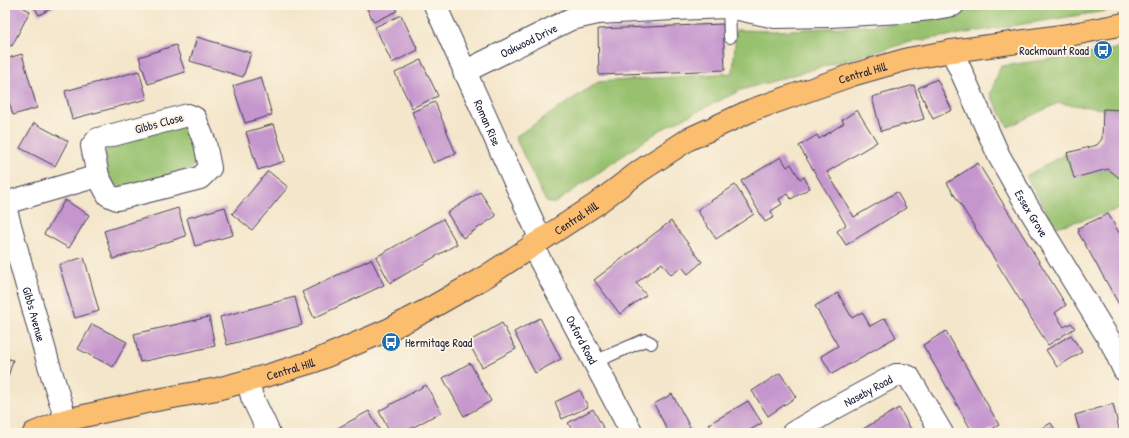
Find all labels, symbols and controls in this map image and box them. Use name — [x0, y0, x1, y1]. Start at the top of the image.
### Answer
street label: Oakwood Drive — [497, 19, 560, 61]
bus stop icon: Rockmount Road — [1092, 39, 1114, 61]
place label: Rockmount Road — [1019, 42, 1089, 59]
street label: Central Hill — [836, 57, 889, 88]
street label: Roman Rise — [470, 97, 506, 149]
street label: Gibbs Close — [133, 108, 185, 138]
street label: Essex Grove — [1011, 186, 1053, 240]
street label: Central Hill — [550, 196, 602, 238]
street label: Gibbs Avenue — [19, 285, 50, 344]
street label: Oxford Road — [562, 312, 602, 367]
bus stop icon: Hermitage Road — [380, 331, 402, 353]
place label: Hermitage Road — [405, 334, 473, 351]
street label: Central Hill — [264, 353, 318, 384]
street label: Naseby Road — [840, 370, 895, 410]

